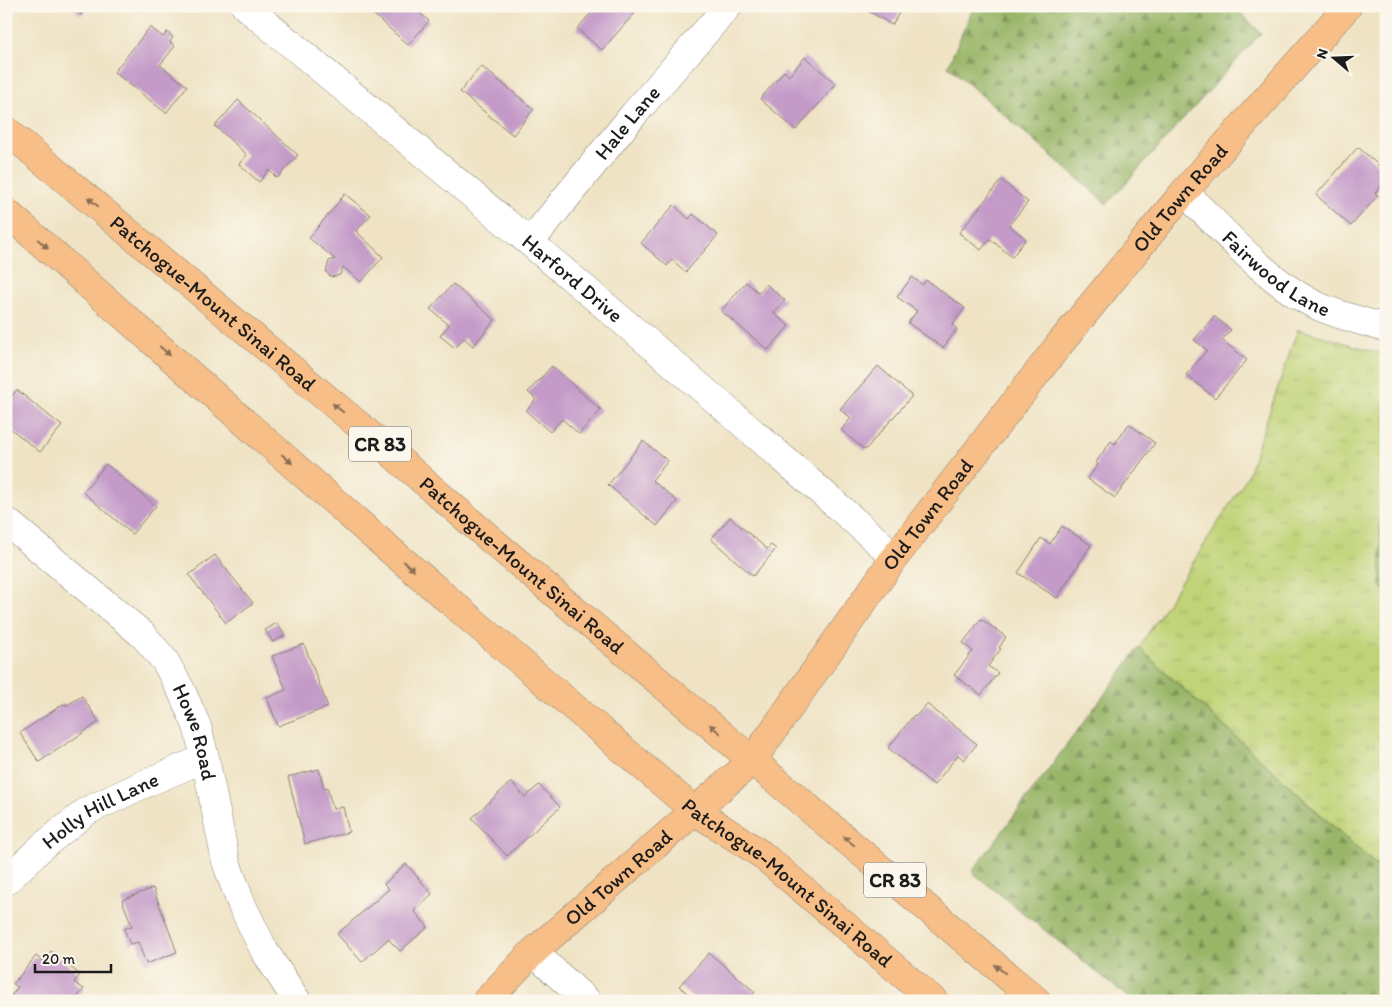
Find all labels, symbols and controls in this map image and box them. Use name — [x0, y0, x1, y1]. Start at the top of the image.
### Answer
north arrow — [1310, 32, 1360, 82]
text: N — [1313, 47, 1332, 61]
street label: Hale Lane — [589, 80, 665, 165]
street label: Old Town Road — [1127, 138, 1233, 257]
one-way arrow — [88, 196, 100, 208]
street label: Patchogue-Mount Sinai Road — [105, 210, 322, 396]
street label: Fairwood Lane — [1217, 225, 1334, 322]
street label: Harford Drive — [517, 229, 628, 328]
one-way arrow — [37, 238, 49, 250]
one-way arrow — [158, 346, 171, 357]
one-way arrow — [332, 403, 344, 414]
road number: CR 83 — [349, 426, 411, 462]
one-way arrow — [280, 453, 292, 465]
street label: Old Town Road — [876, 454, 978, 575]
street label: Patchogue-Mount Sinai Road — [415, 471, 630, 659]
one-way arrow — [403, 560, 415, 572]
street label: Howe Road — [168, 680, 222, 782]
one-way arrow — [709, 724, 722, 735]
street label: Holly Hill Lane — [37, 766, 162, 854]
street label: Patchogue-Mount Sinai Road — [677, 792, 898, 973]
street label: Old Town Road — [559, 824, 677, 931]
one-way arrow — [843, 836, 856, 847]
road number: CR 83 — [864, 862, 926, 898]
scale bar — [35, 942, 111, 974]
text: 20 m — [42, 950, 76, 968]
one-way arrow — [993, 964, 1006, 975]

